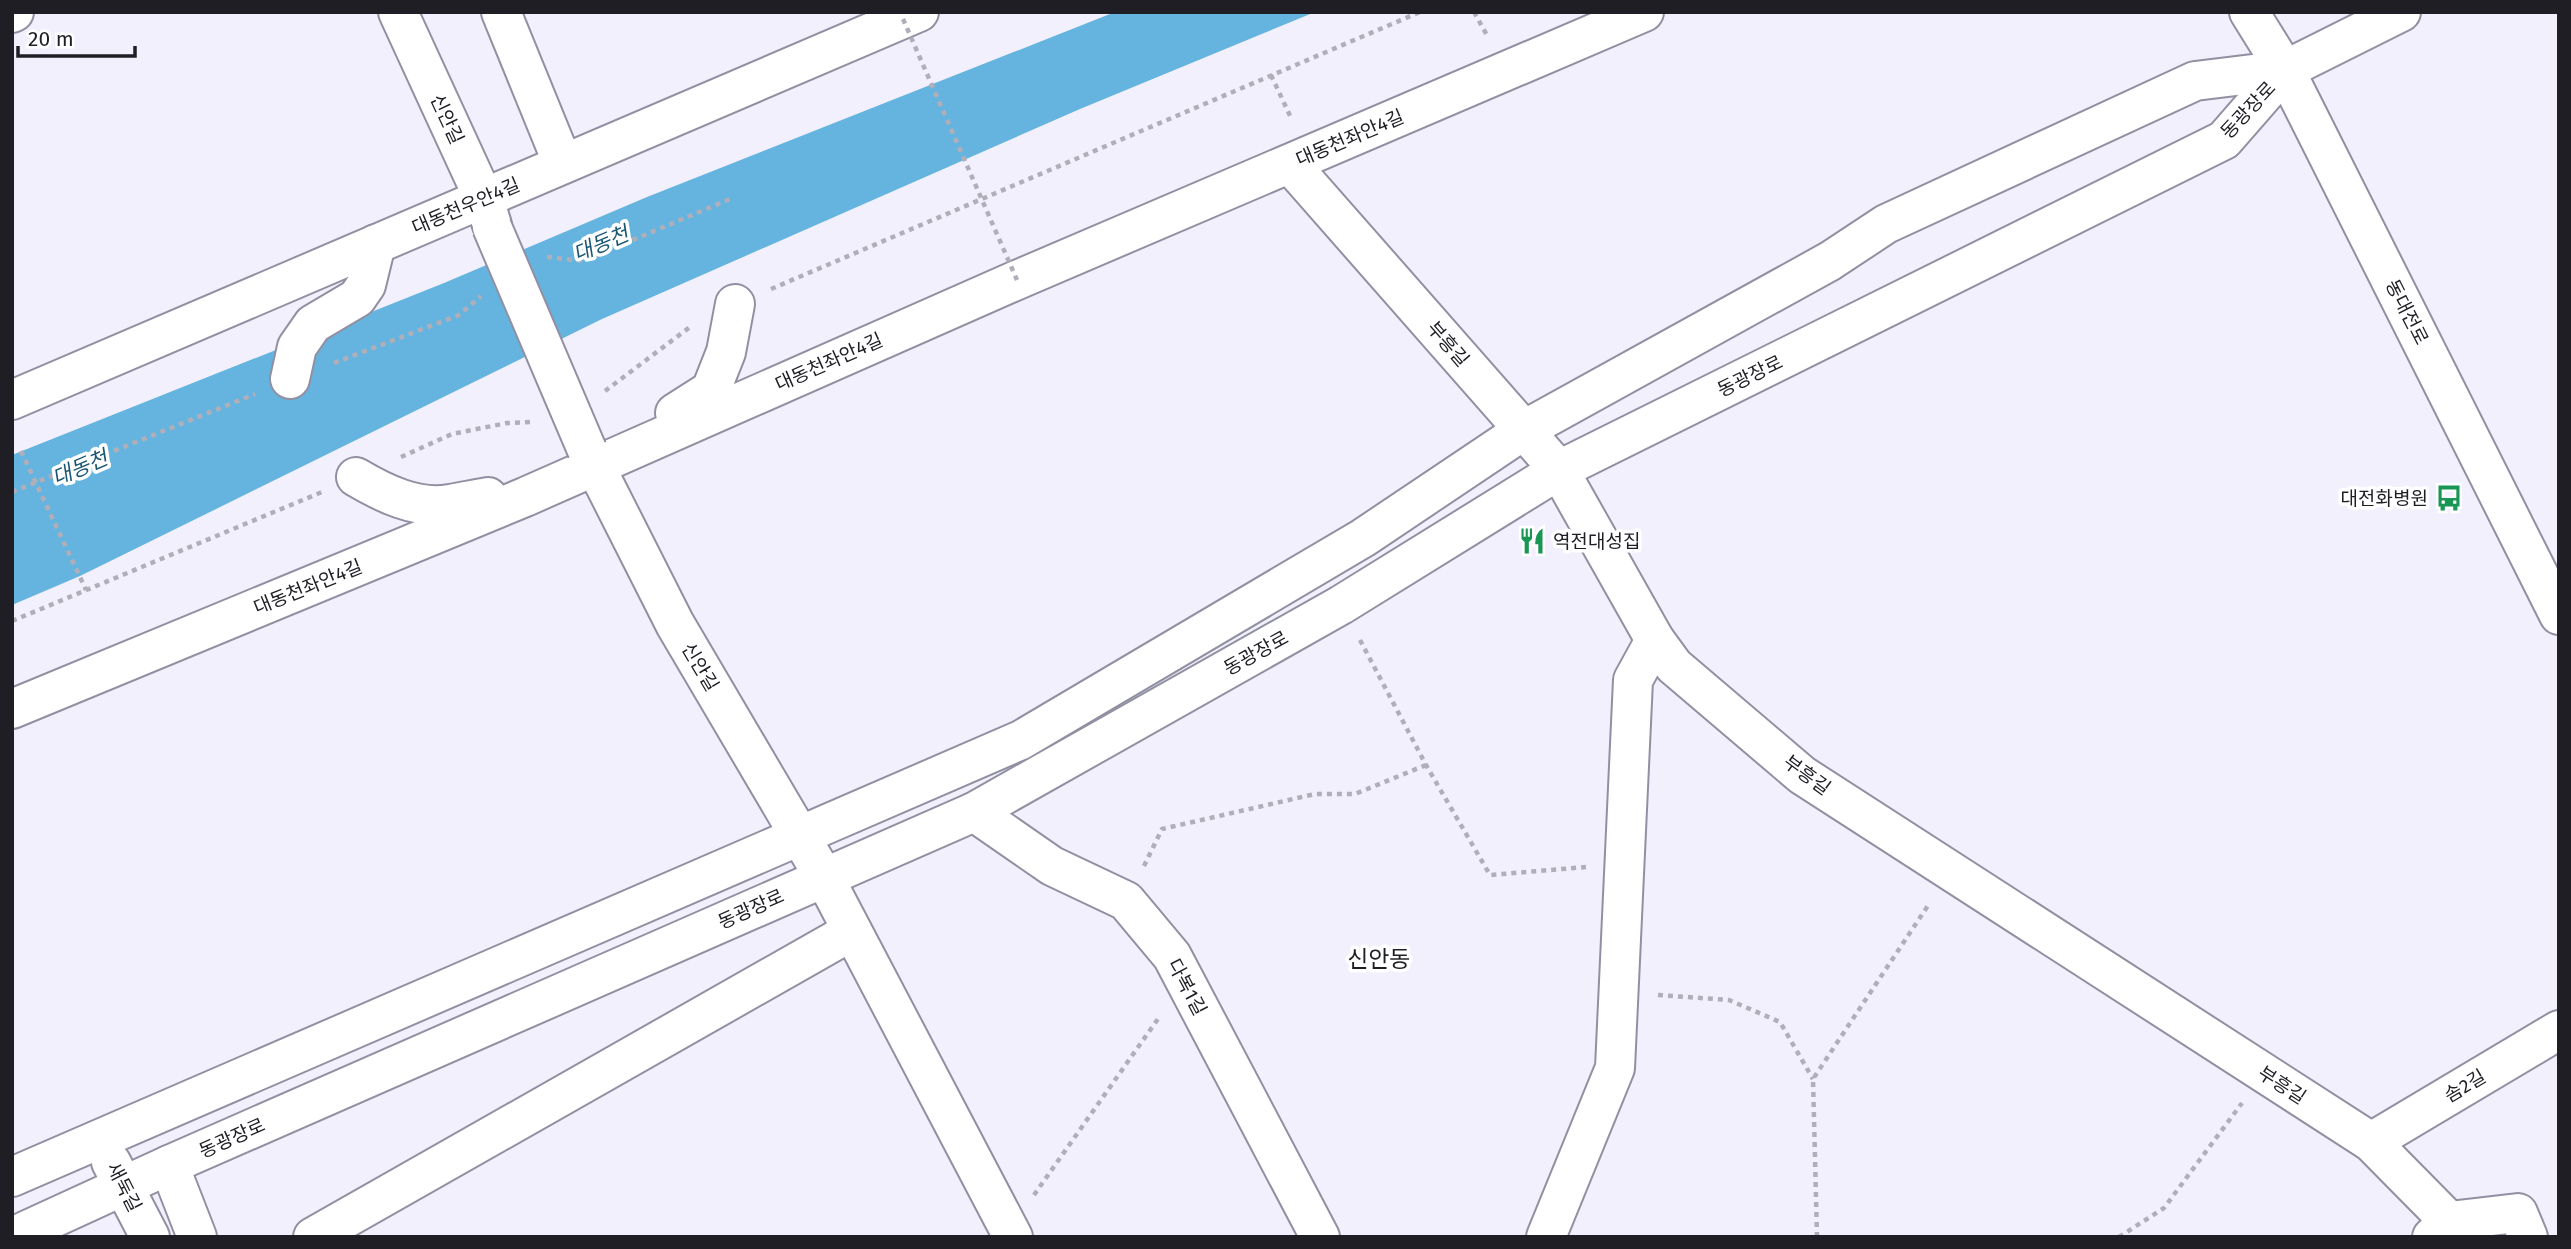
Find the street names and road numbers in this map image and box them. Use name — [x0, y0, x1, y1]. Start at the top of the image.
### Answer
street label: 동광장로 — [2216, 77, 2280, 143]
street label: 신안길 — [425, 90, 469, 148]
street label: 대동천좌안4길 — [1293, 105, 1407, 171]
street label: 대동천우안4길 — [409, 173, 523, 239]
street label: 동대전로 — [2381, 276, 2433, 348]
street label: 부흥길 — [1422, 317, 1474, 371]
street label: 대동천좌안4길 — [772, 328, 886, 396]
street label: 동광장로 — [1714, 350, 1786, 402]
street label: 대동천좌안4길 — [250, 555, 366, 619]
street label: 동광장로 — [1220, 626, 1292, 680]
street label: 신안길 — [677, 639, 723, 695]
street label: 부흥길 — [1779, 750, 1835, 800]
street label: 동광장로 — [714, 884, 788, 934]
street label: 다복1길 — [1163, 955, 1211, 1019]
street label: 부흥길 — [2254, 1061, 2310, 1109]
street label: 솜2길 — [2440, 1065, 2490, 1107]
street label: 동광장로 — [195, 1113, 269, 1163]
street label: 새둑길 — [102, 1158, 146, 1216]

